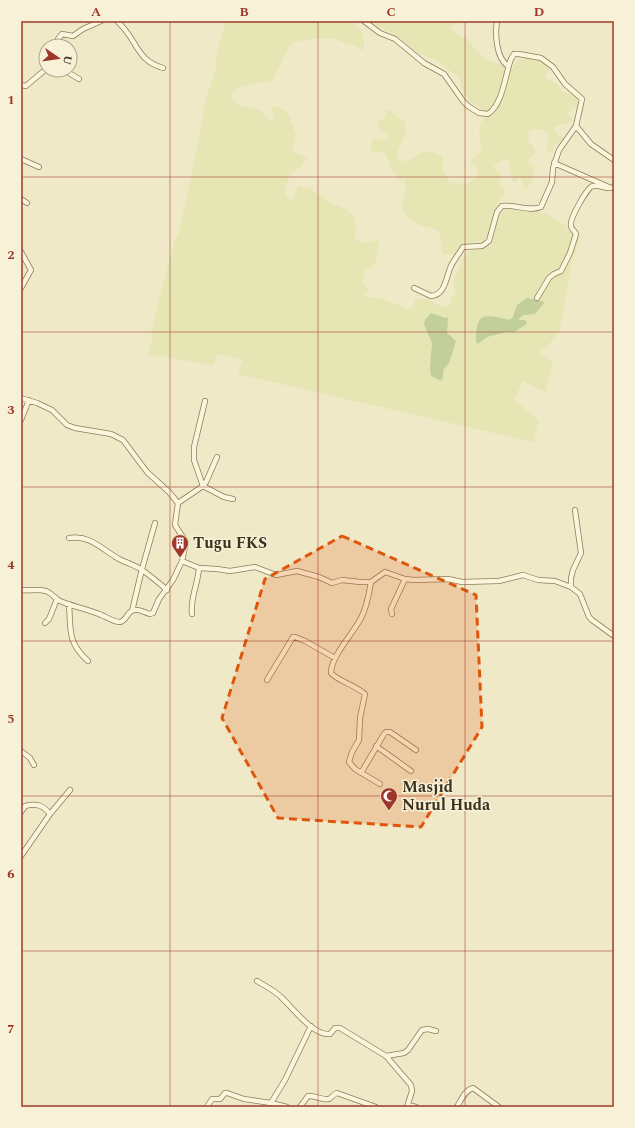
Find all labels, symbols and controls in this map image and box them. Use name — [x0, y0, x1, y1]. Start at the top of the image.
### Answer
text: A — [91, 2, 101, 22]
text: B — [239, 2, 249, 22]
text: C — [386, 2, 396, 22]
text: D — [534, 2, 544, 22]
north arrow — [38, 38, 78, 78]
text: U — [58, 54, 77, 67]
text: 1 — [7, 90, 15, 110]
text: 2 — [7, 245, 15, 265]
text: 3 — [7, 400, 15, 420]
place label: Tugu FKS — [193, 531, 267, 555]
building icon: Tugu FKS — [170, 533, 190, 558]
text: 4 — [7, 555, 15, 575]
text: 5 — [7, 709, 15, 729]
place label: Masjid Nurul Huda — [402, 775, 491, 817]
mosque icon: Masjid Nurul Huda — [379, 786, 399, 811]
text: 6 — [7, 864, 15, 884]
text: 7 — [7, 1019, 15, 1039]

